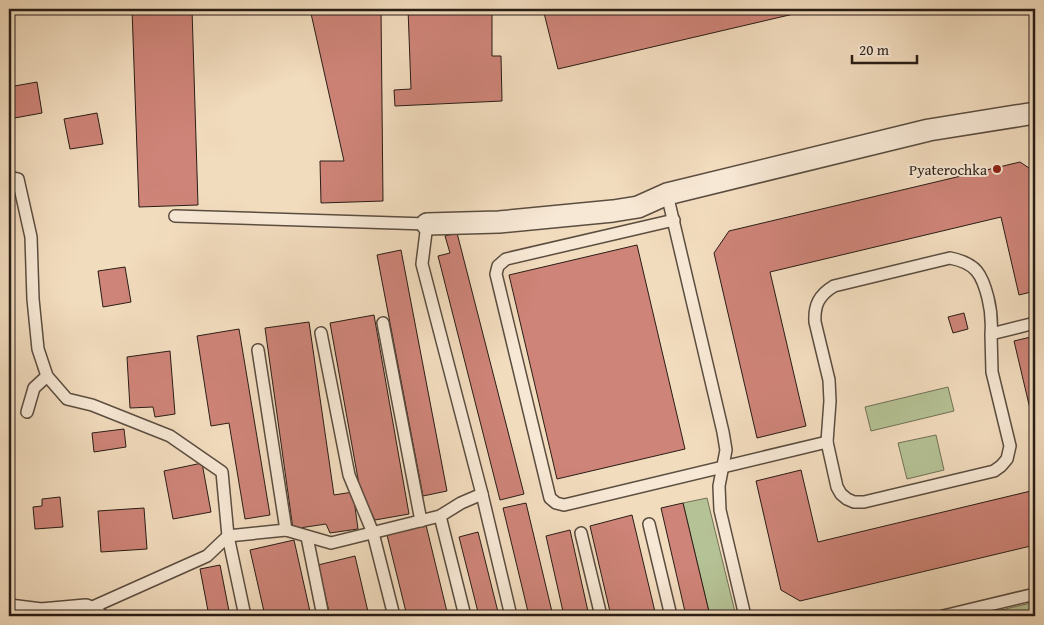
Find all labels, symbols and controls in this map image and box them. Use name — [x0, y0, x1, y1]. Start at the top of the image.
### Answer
scale bar — [852, 32, 916, 64]
text: 20 m — [859, 39, 890, 60]
place label: Pyaterochka — [909, 159, 987, 180]
marker: Pyaterochka — [991, 163, 1003, 175]

